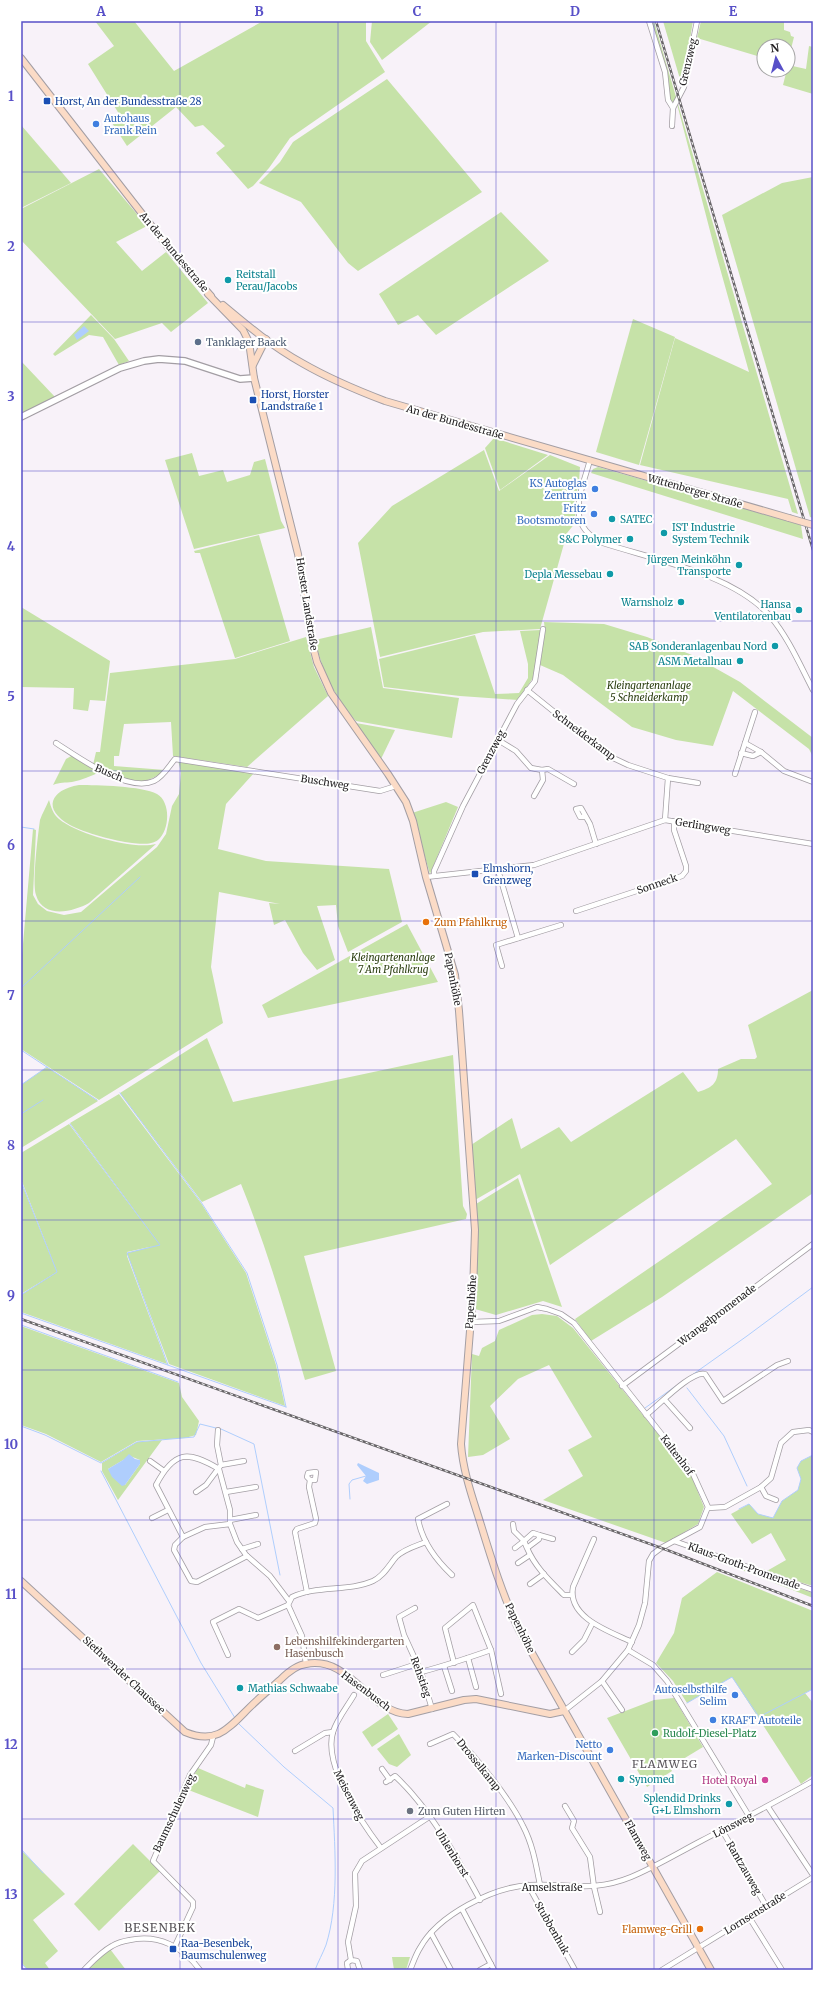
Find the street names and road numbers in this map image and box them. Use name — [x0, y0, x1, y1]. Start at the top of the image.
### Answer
street label: Grenzweg — [676, 37, 700, 87]
street label: An der Bundesstraße — [136, 209, 211, 295]
street label: An der Bundesstraße — [404, 402, 505, 442]
street label: Wittenberger Straße — [645, 471, 744, 511]
street label: Horster Landstraße — [293, 557, 321, 651]
street label: Schneiderkamp — [550, 707, 618, 763]
street label: Grenzweg — [474, 728, 508, 776]
street label: Busch — [93, 761, 125, 785]
street label: Buschweg — [300, 772, 350, 792]
street label: Gerlingweg — [674, 815, 732, 837]
street label: Sonneck — [635, 871, 680, 897]
street label: Papenhöhe — [441, 951, 465, 1007]
street label: Papenhöhe — [463, 1275, 479, 1329]
street label: Wrangelpromenade — [674, 1281, 759, 1349]
street label: Kaltenhof — [658, 1432, 697, 1479]
street label: Klaus-Groth-Promenade — [686, 1540, 802, 1592]
street label: Papenhöhe — [502, 1601, 538, 1655]
street label: Siethwender Chaussee — [80, 1633, 168, 1717]
street label: Rehstieg — [408, 1655, 434, 1699]
street label: Hasenbusch — [339, 1668, 394, 1714]
street label: Drosselkamp — [454, 1736, 504, 1794]
street label: Meisenweg — [331, 1768, 367, 1822]
street label: Baumschulenweg — [150, 1772, 198, 1854]
street label: Lönsweg — [711, 1809, 755, 1841]
street label: Flamweg — [622, 1818, 654, 1862]
street label: Uhlenhorst — [432, 1826, 472, 1880]
street label: Rantzauweg — [723, 1839, 765, 1897]
street label: Amselstraße — [521, 1881, 582, 1894]
street label: Lornsenstraße — [722, 1889, 788, 1937]
street label: Stubbenhuk — [532, 1899, 573, 1957]

